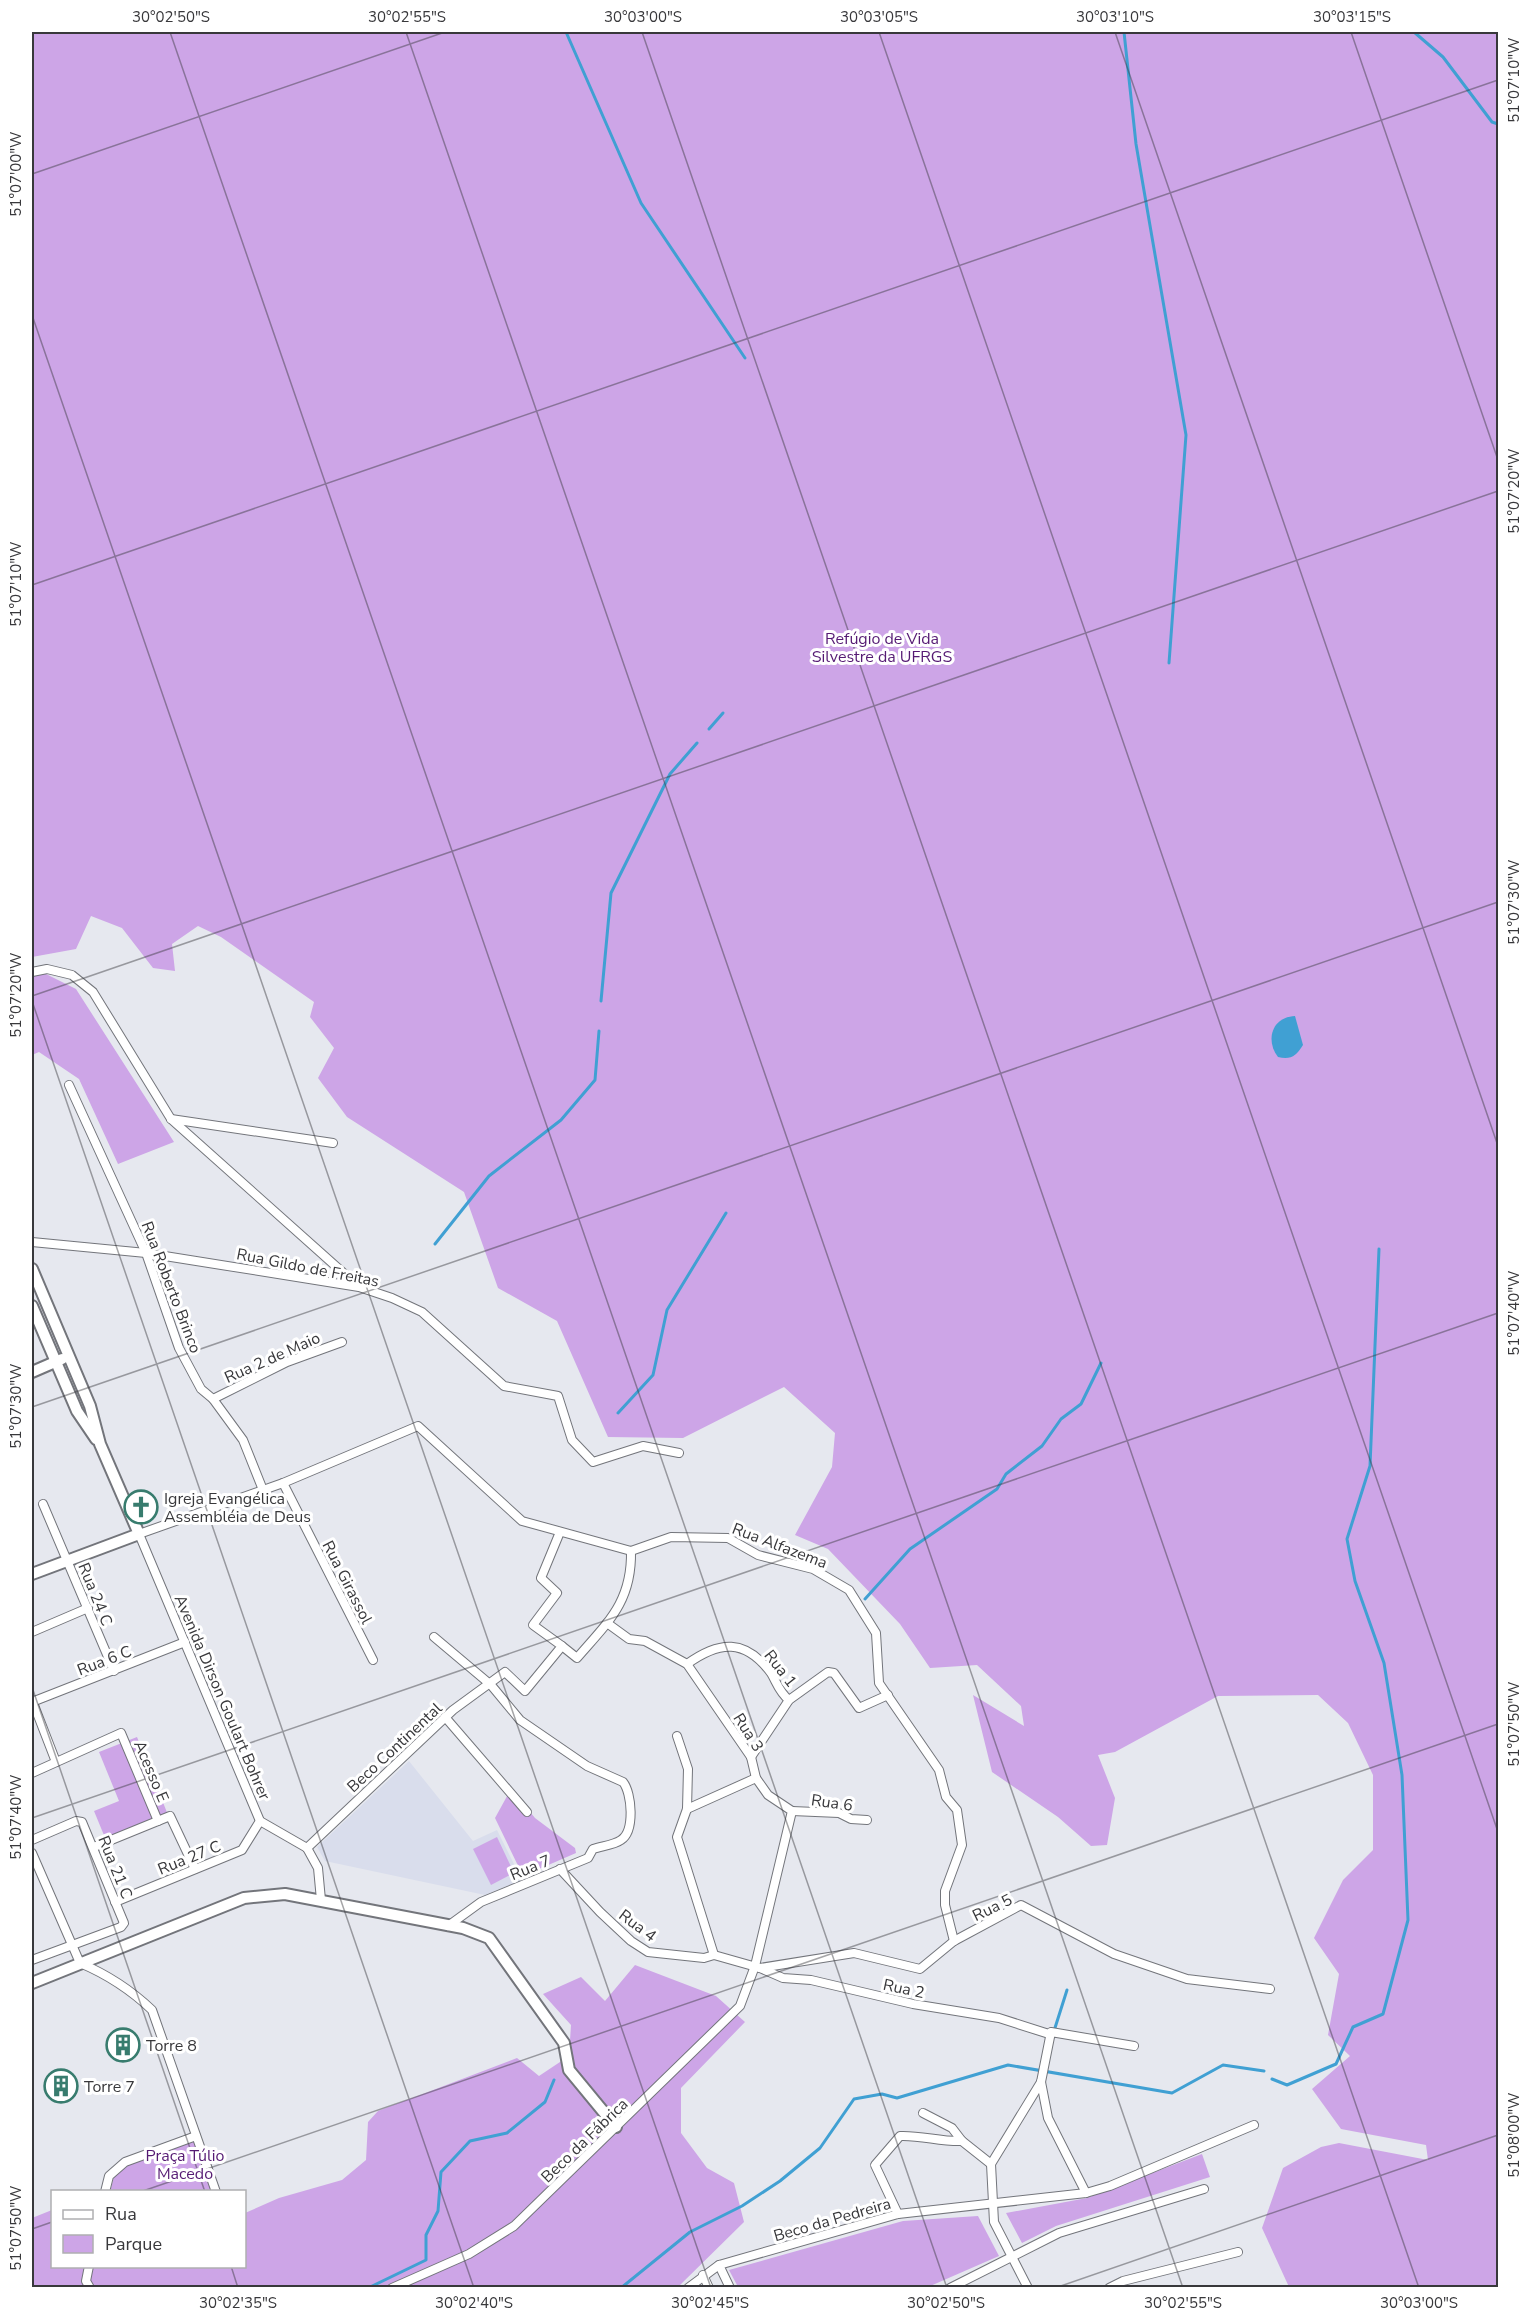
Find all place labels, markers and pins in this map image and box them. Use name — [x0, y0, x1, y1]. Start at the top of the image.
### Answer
place label: Igreja Evangélica Assembléia de Deus — [164, 1488, 311, 1528]
church icon: Igreja Evangélica Assembléia de Deus — [123, 1489, 159, 1525]
building icon: Torre 8 — [105, 2027, 141, 2063]
place label: Torre 8 — [146, 2035, 197, 2057]
building icon: Torre 7 — [43, 2068, 79, 2104]
place label: Torre 7 — [84, 2076, 135, 2098]

